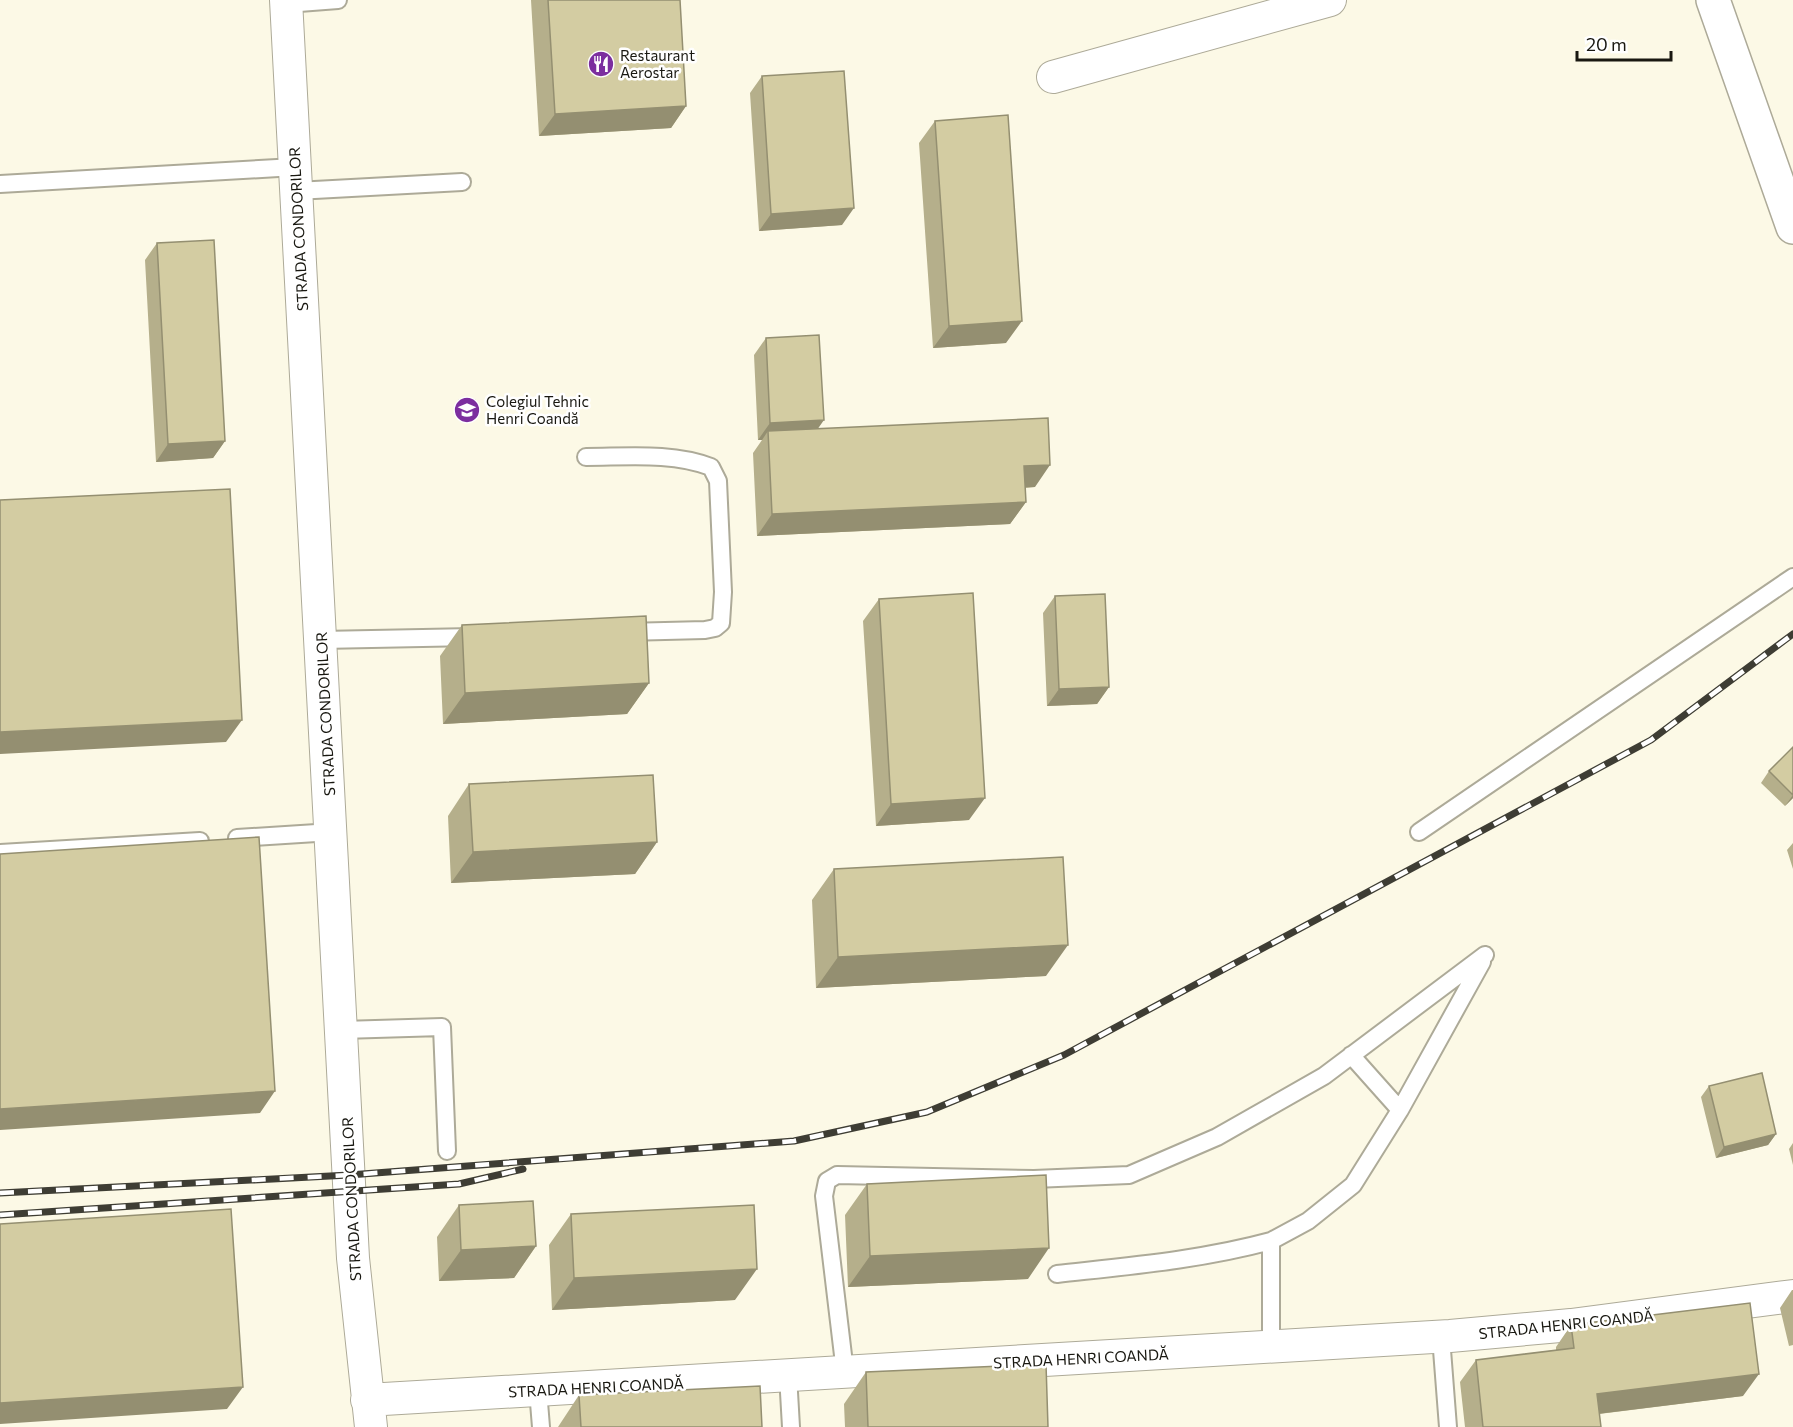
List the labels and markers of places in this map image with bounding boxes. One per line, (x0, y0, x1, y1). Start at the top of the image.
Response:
place label: Restaurant Aerostar (620, 46, 695, 81)
restaurant icon: Restaurant Aerostar (586, 49, 616, 79)
place label: Colegiul Tehnic Henri Coandă (486, 392, 589, 427)
school or university icon: Colegiul Tehnic Henri Coandă (452, 395, 482, 425)

